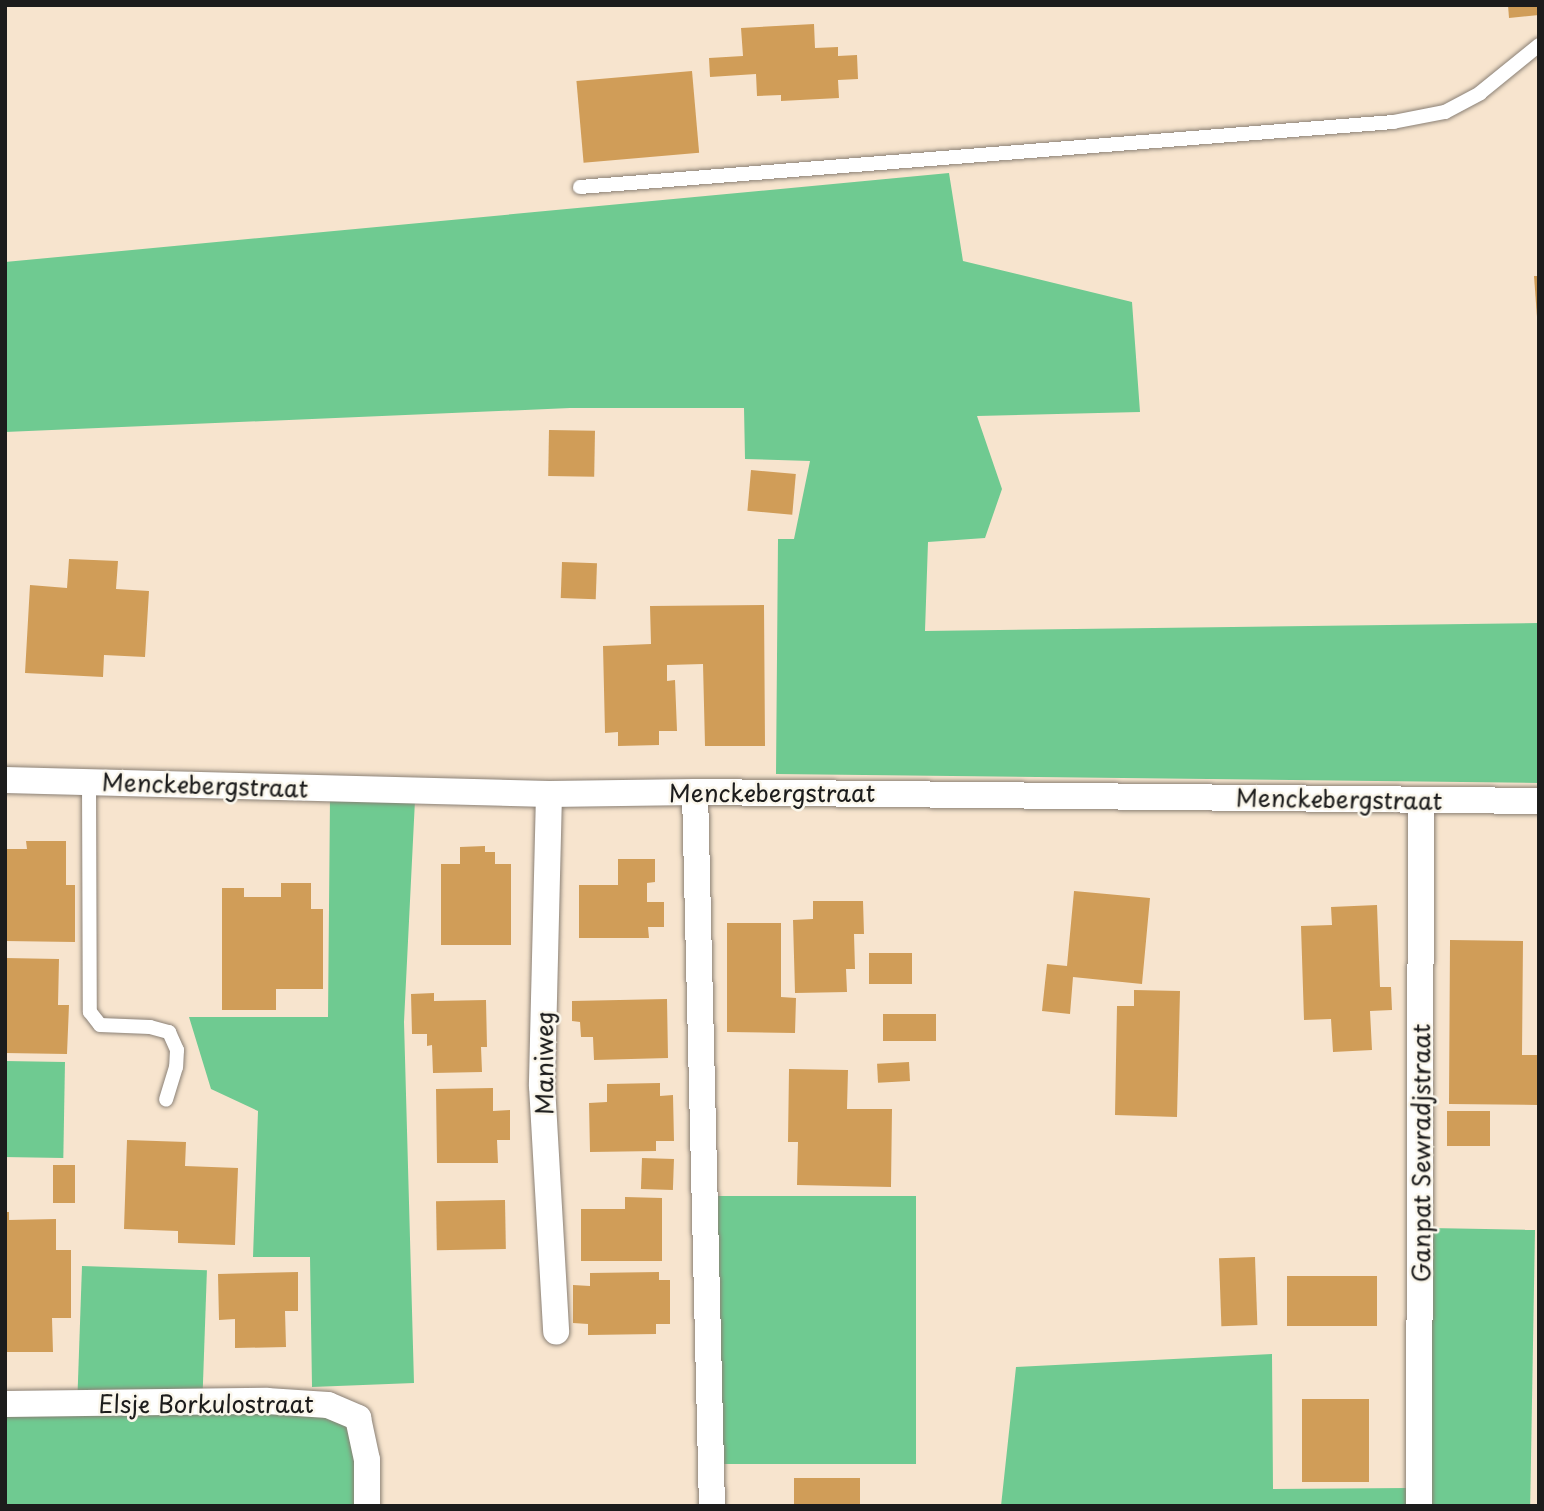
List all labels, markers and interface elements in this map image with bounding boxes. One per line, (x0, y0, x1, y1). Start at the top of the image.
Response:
street label: Menckebergstraat (101, 767, 309, 803)
street label: Menckebergstraat (669, 779, 875, 807)
street label: Menckebergstraat (1236, 783, 1442, 815)
street label: Maniweg (530, 1011, 558, 1115)
street label: Ganpat Sewradjstraat (1407, 1022, 1435, 1284)
street label: Elsje Borkulostraat (98, 1390, 314, 1418)

